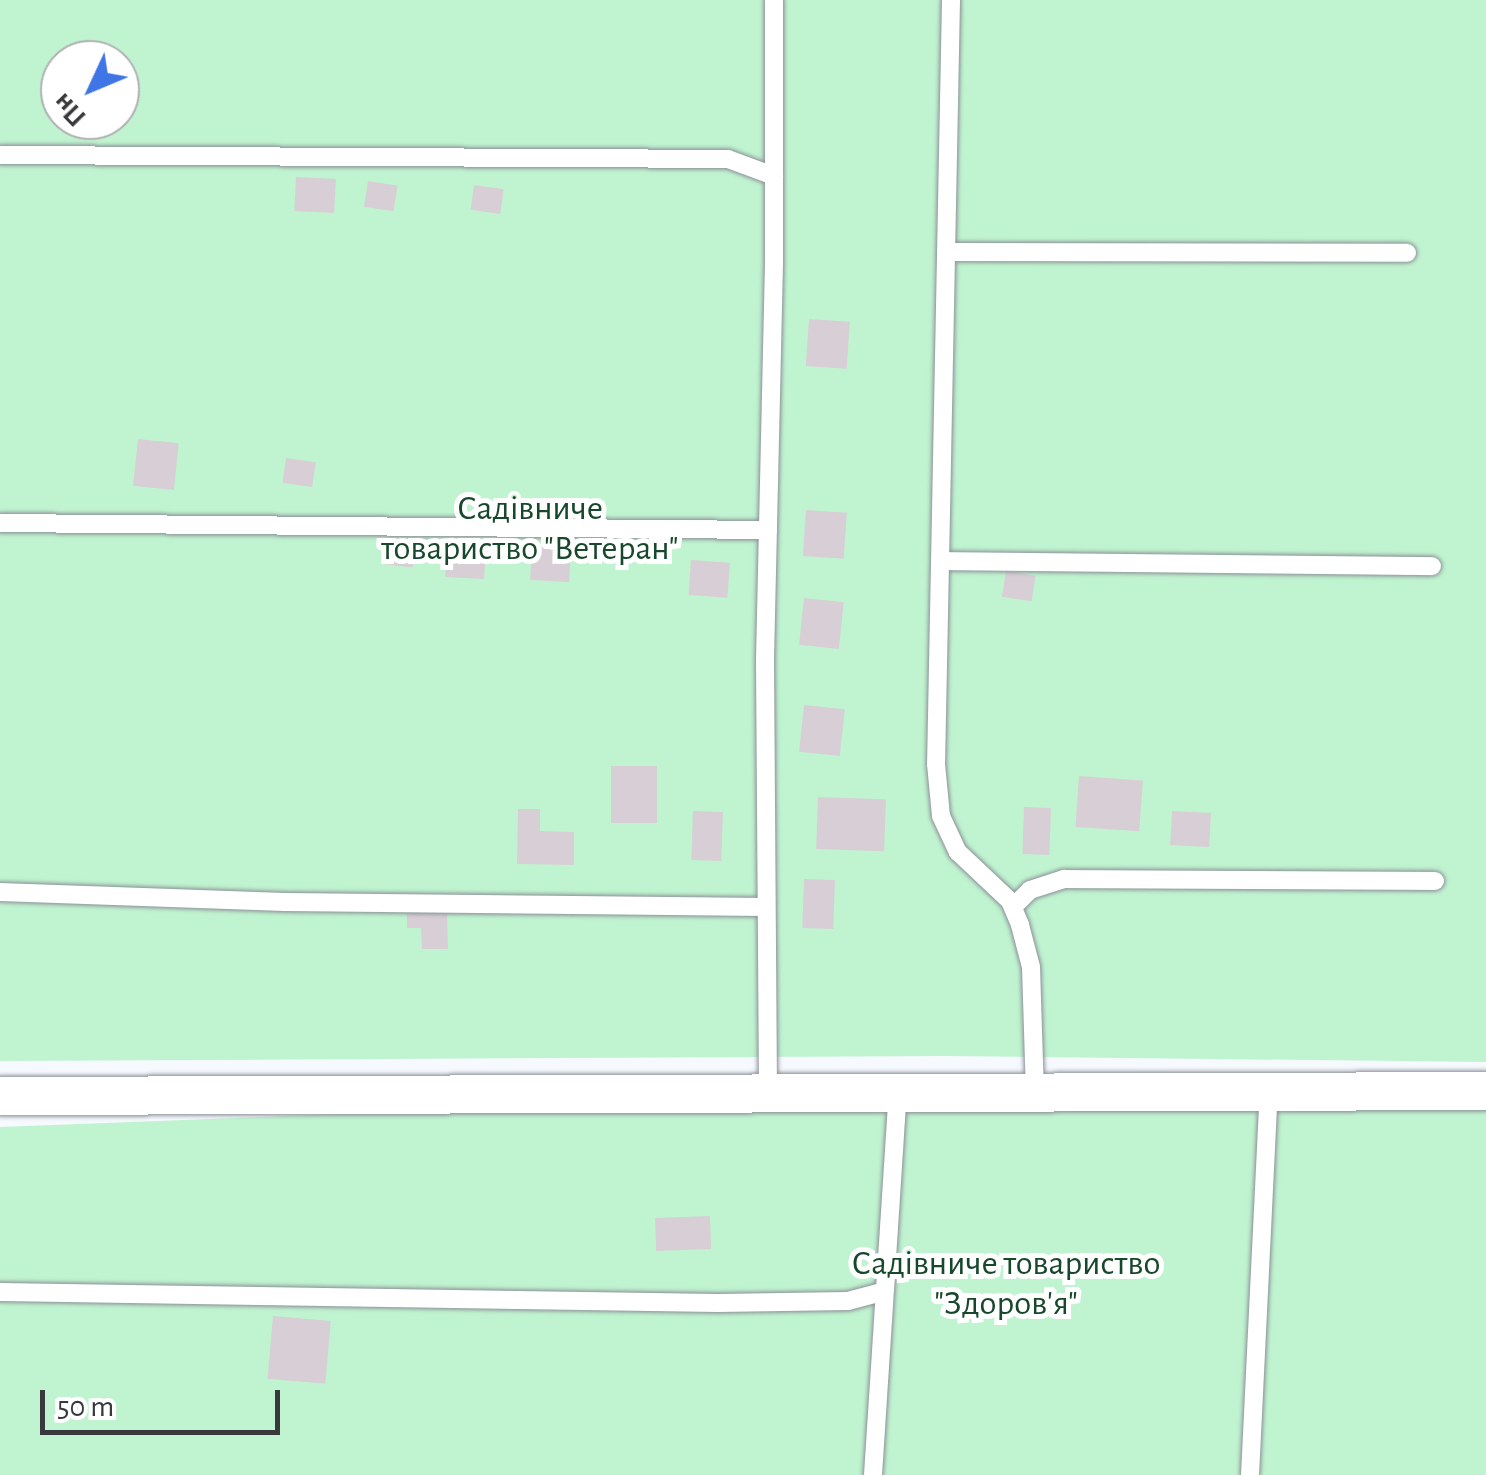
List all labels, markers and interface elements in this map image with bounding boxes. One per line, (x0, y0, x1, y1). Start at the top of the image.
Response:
north arrow (40, 40, 140, 140)
text: Пн (48, 87, 92, 131)
park label: Садівниче товариство "Ветеран" (381, 488, 679, 570)
park label: Садівниче товариство "Здоров'я" (852, 1243, 1160, 1325)
scale bar (45, 1370, 285, 1432)
text: 50 m (57, 1392, 114, 1422)

